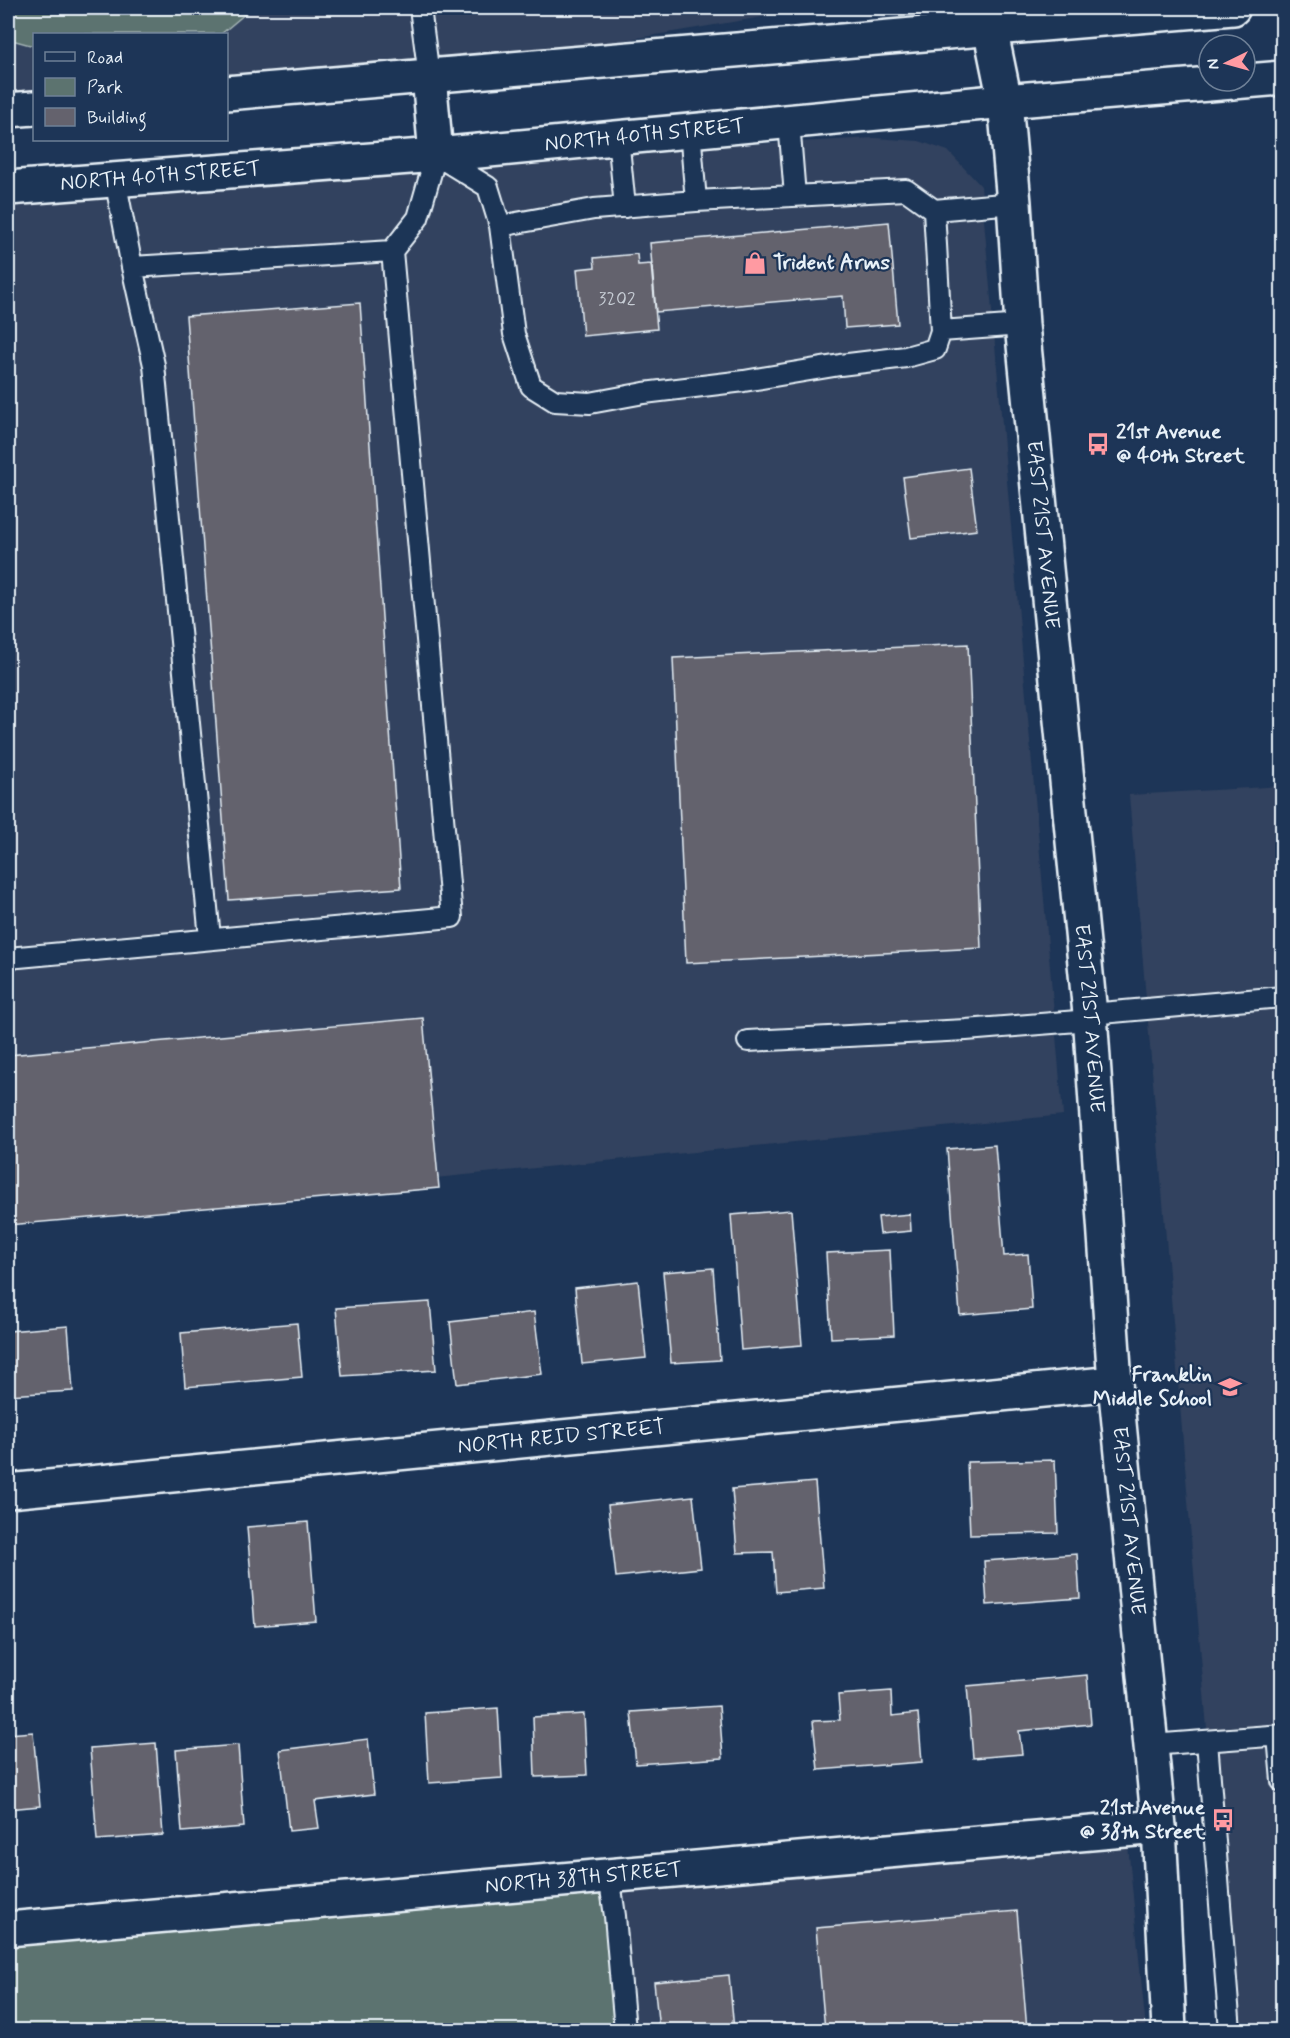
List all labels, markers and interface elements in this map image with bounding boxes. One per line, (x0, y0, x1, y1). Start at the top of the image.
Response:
legend (33, 33, 228, 141)
north arrow (1197, 33, 1257, 93)
text: Road (87, 46, 123, 70)
text: N (1203, 58, 1224, 70)
text: Park (87, 76, 123, 100)
text: Building (87, 106, 147, 132)
street label: NORTH 40TH STREET (543, 112, 746, 159)
street label: NORTH 40TH STREET (59, 155, 262, 198)
place label: Trident Arms (773, 249, 891, 277)
shop icon: Trident Arms (742, 250, 768, 276)
house number: 3202 (598, 287, 636, 311)
place label: 21st Avenue @ 40th Street (1116, 418, 1245, 470)
bus stop icon: 21st Avenue @ 40th Street (1085, 431, 1111, 457)
street label: EAST 21ST AVENUE (1019, 439, 1066, 630)
street label: EAST 21ST AVENUE (1067, 923, 1111, 1114)
place label: Franklin Middle School (1093, 1361, 1212, 1413)
school or university icon: Franklin Middle School (1217, 1374, 1243, 1400)
street label: NORTH REID STREET (456, 1413, 666, 1461)
street label: EAST 21ST AVENUE (1105, 1425, 1152, 1617)
place label: 21st Avenue @ 38th Street (1079, 1794, 1206, 1846)
bus stop icon: 21st Avenue @ 38th Street (1210, 1807, 1236, 1833)
street label: NORTH 38TH STREET (484, 1855, 684, 1901)

